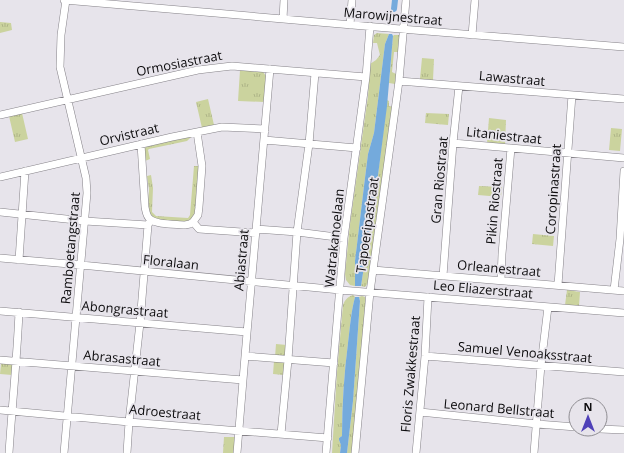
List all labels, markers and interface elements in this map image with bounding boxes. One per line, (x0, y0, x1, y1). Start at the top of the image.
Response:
street label: Marowijnestraat (343, 3, 444, 29)
street label: Ormosiastraat (134, 46, 224, 80)
street label: Lawastraat (478, 66, 546, 90)
street label: Orvistraat (98, 118, 161, 150)
street label: Litaniestraat (465, 122, 543, 148)
street label: Gran Riostraat (426, 135, 452, 224)
street label: Coropinastraat (541, 143, 565, 235)
street label: Pikin Riostraat (481, 157, 507, 245)
street label: Tapoeripastraat (351, 176, 383, 274)
street label: Watrakanoelaan (320, 188, 348, 288)
street label: Ramboetangstraat (56, 191, 84, 305)
street label: Abiastraat (229, 228, 253, 292)
street label: Floralaan (142, 250, 200, 274)
street label: Orleanestraat (457, 255, 542, 281)
street label: Leo Eliazerstraat (432, 276, 534, 302)
street label: Abongrastraat (81, 296, 169, 322)
street label: Floris Zwakkestraat (396, 315, 424, 433)
street label: Samuel Venoaksstraat (457, 337, 593, 367)
street label: Abrasastraat (83, 346, 162, 370)
street label: Leonard Bellstraat (443, 394, 556, 422)
north arrow (568, 397, 608, 437)
text: N (584, 399, 592, 414)
street label: Adroestraat (128, 400, 202, 424)

